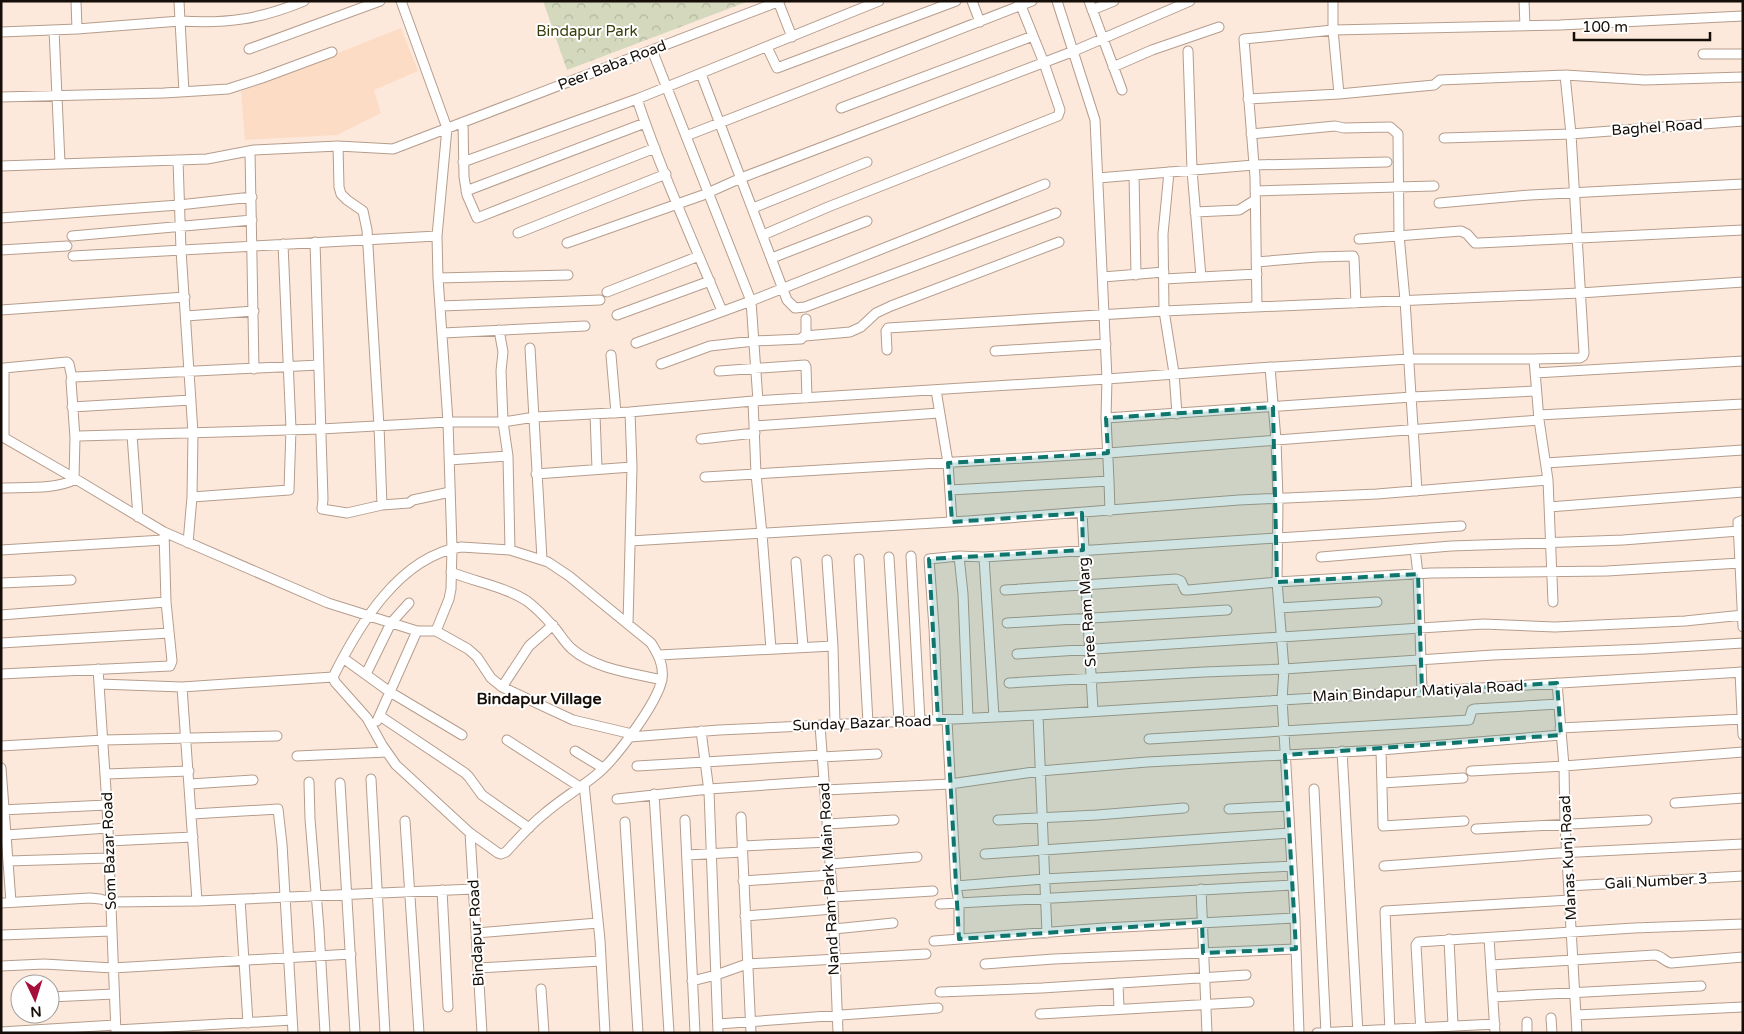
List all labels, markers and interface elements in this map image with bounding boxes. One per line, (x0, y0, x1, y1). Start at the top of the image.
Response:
scale bar (1574, 10, 1710, 42)
text: 100 m (1582, 18, 1628, 36)
park label: Bindapur Park (536, 22, 638, 40)
street label: Peer Baba Road (555, 36, 669, 94)
street label: Baghel Road (1611, 115, 1703, 139)
street label: Sree Ram Marg (1074, 556, 1100, 668)
street label: Main Bindapur Matiyala Road (1312, 676, 1524, 706)
district label: Bindapur Village (477, 689, 601, 709)
street label: Sunday Bazar Road (792, 712, 932, 734)
street label: Nand Ram Park Main Road (815, 782, 843, 976)
street label: Som Bazar Road (98, 792, 120, 910)
street label: Manas Kunj Road (1556, 795, 1580, 921)
street label: Gali Number 3 (1604, 869, 1708, 893)
street label: Bindapur Road (464, 879, 488, 987)
north arrow (10, 974, 60, 1024)
text: N (30, 1003, 42, 1020)

